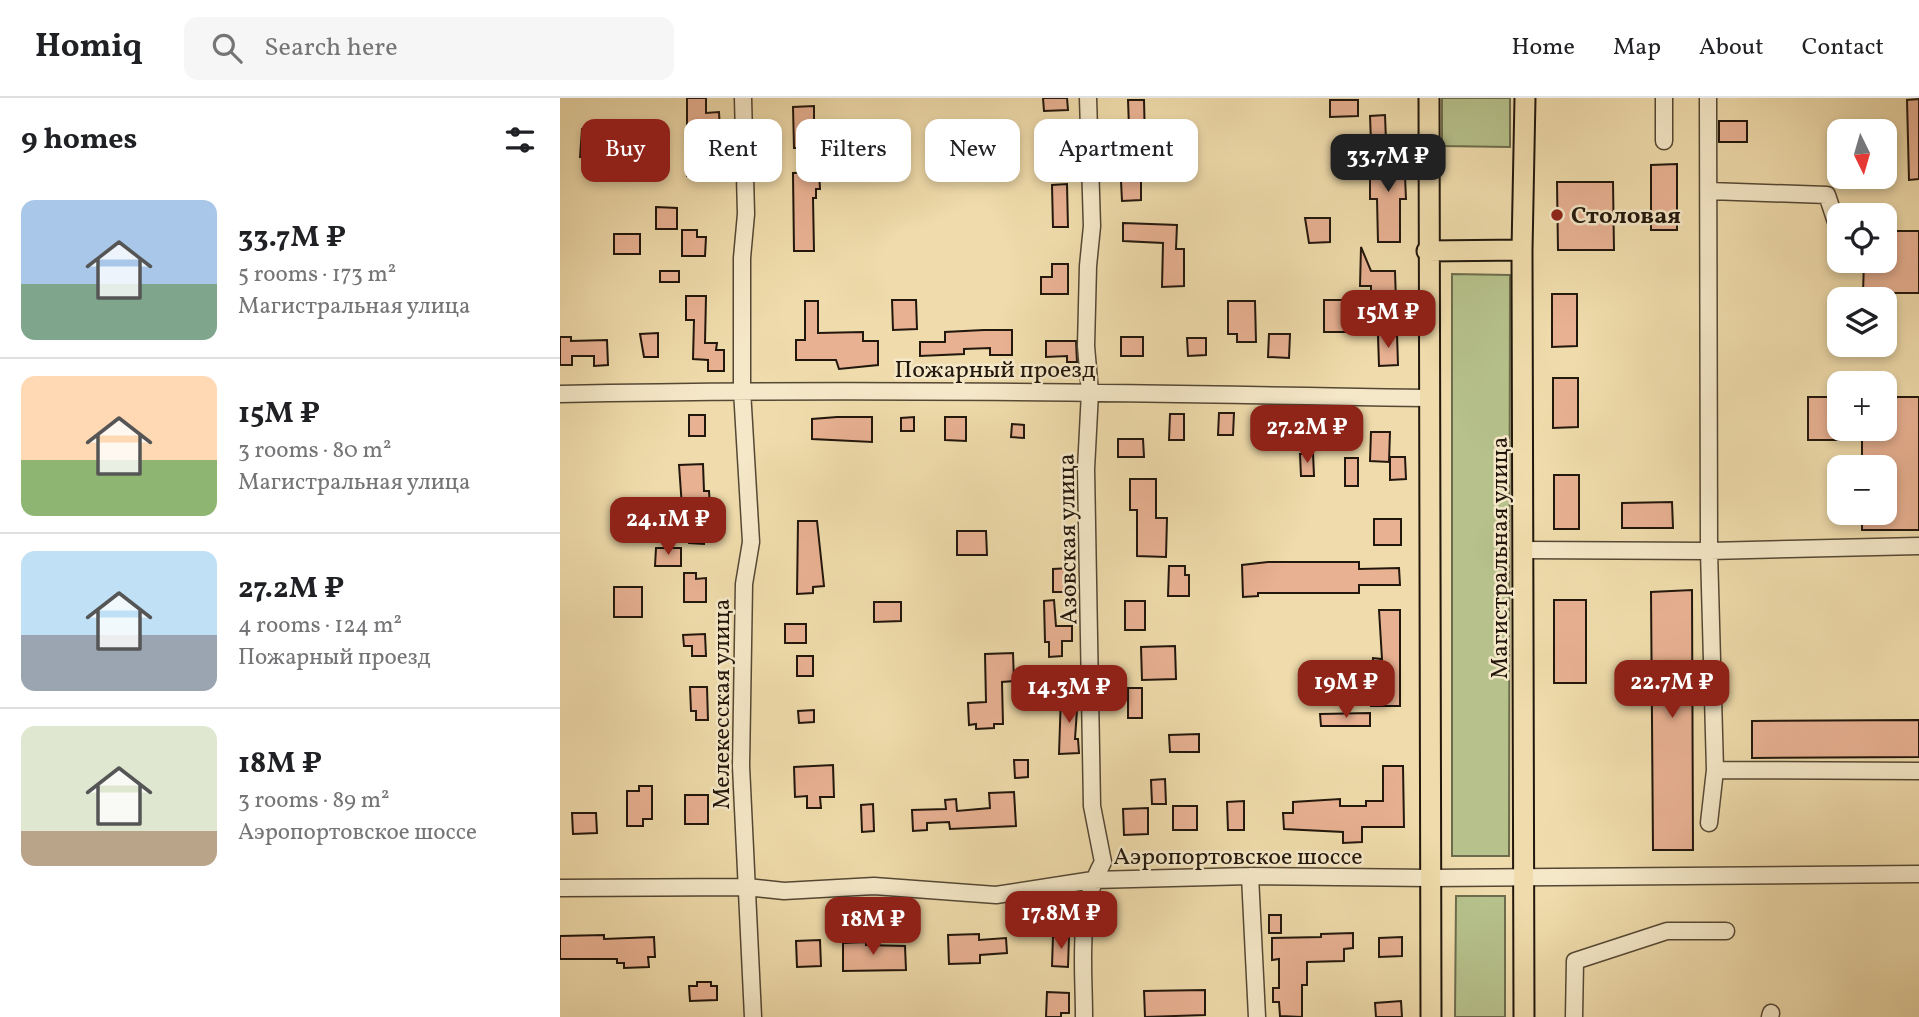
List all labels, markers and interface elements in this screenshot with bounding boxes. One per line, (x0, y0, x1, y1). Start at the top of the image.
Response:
search box (184, 17, 674, 80)
text: Homiq (35, 25, 142, 71)
icon: search (208, 29, 246, 67)
text: Search here (264, 30, 397, 66)
text: Home (1511, 31, 1575, 65)
text: Map (1613, 31, 1661, 65)
text: About (1699, 31, 1764, 65)
text: Contact (1802, 31, 1884, 65)
text: 9 homes (21, 119, 137, 161)
chip: Buy (581, 119, 670, 182)
chip: Rent (684, 119, 782, 182)
chip: Filters (796, 119, 911, 182)
chip: New (925, 119, 1020, 182)
chip: Apartment (1034, 119, 1198, 182)
north arrow (1827, 119, 1897, 189)
map controls (1827, 119, 1897, 525)
icon: filters (501, 121, 539, 159)
pin: 33.7M ₽ (1323, 134, 1453, 194)
text: 33.7M ₽ (1347, 141, 1429, 173)
place label: Столовая (1571, 200, 1681, 234)
button: locate (1827, 203, 1897, 273)
marker: Столовая (1549, 207, 1565, 223)
text: 33.7M ₽ (238, 217, 346, 259)
icon: home (77, 228, 161, 312)
text: 5 rooms · 173 m² (238, 259, 396, 291)
button: layers (1827, 287, 1897, 357)
pin: 15M ₽ (1339, 290, 1437, 350)
text: Магистральная улица (238, 291, 471, 323)
text: 15M ₽ (1357, 297, 1419, 329)
street label: Пожарный проезд (895, 354, 1096, 388)
button: + (1827, 371, 1897, 441)
text: 15M ₽ (238, 393, 320, 435)
icon: home (77, 404, 161, 488)
pin: 27.2M ₽ (1242, 406, 1372, 465)
text: 27.2M ₽ (1266, 412, 1348, 444)
text: 3 rooms · 80 m² (238, 435, 391, 467)
street label: Магистральная улица (1484, 437, 1518, 679)
street label: Азовская улица (1051, 453, 1087, 625)
button: − (1827, 455, 1897, 525)
text: Магистральная улица (238, 467, 471, 499)
pin: 24.1M ₽ (603, 498, 733, 557)
text: 24.1M ₽ (626, 504, 710, 536)
text: 27.2M ₽ (238, 568, 344, 610)
icon: home (77, 579, 161, 663)
street label: Мелекесская улица (706, 598, 740, 810)
text: 4 rooms · 124 m² (238, 610, 402, 642)
text: Пожарный проезд (238, 642, 431, 674)
pin: 19M ₽ (1297, 660, 1395, 720)
pin: 22.7M ₽ (1607, 660, 1737, 720)
pin: 14.3M ₽ (1004, 666, 1134, 725)
text: 19M ₽ (1314, 667, 1378, 699)
text: 22.7M ₽ (1630, 667, 1714, 699)
text: 14.3M ₽ (1027, 672, 1111, 704)
text: 18M ₽ (238, 743, 322, 785)
icon: home (77, 754, 161, 838)
text: 3 rooms · 89 m² (238, 785, 390, 817)
text: Аэропортовское шоссе (238, 817, 477, 849)
street label: Аэропортовское шоссе (1113, 841, 1363, 875)
pin: 17.8M ₽ (996, 892, 1126, 951)
pin: 18M ₽ (824, 898, 922, 957)
text: 17.8M ₽ (1021, 898, 1101, 930)
text: 18M ₽ (841, 904, 905, 936)

